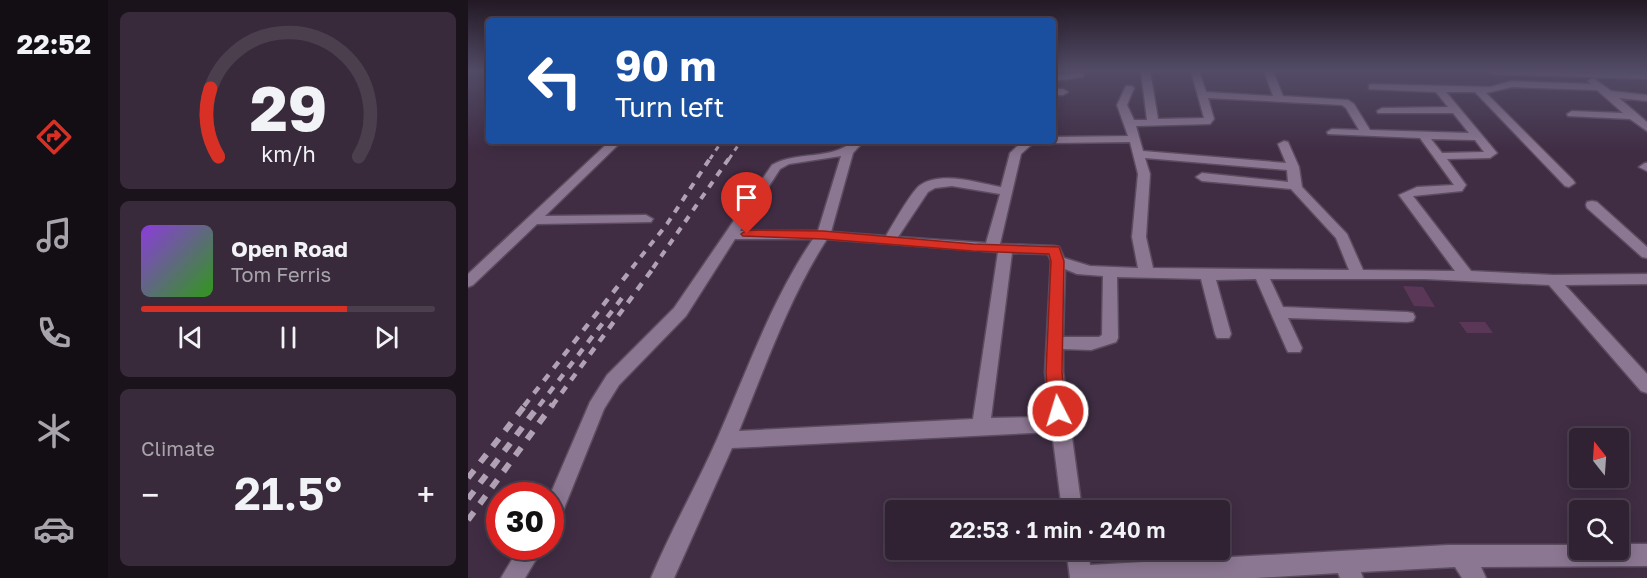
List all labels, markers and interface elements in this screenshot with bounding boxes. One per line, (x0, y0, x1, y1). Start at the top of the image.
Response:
text: 22:52 (17, 28, 91, 60)
text: 90 m (615, 40, 716, 90)
icon: left (516, 42, 594, 120)
text: 29 (249, 71, 327, 146)
text: Turn left (615, 91, 724, 123)
icon: directions (33, 116, 75, 158)
text: km/h (261, 142, 315, 168)
pin (721, 172, 772, 234)
icon: arrive (730, 181, 763, 214)
icon: music (33, 214, 75, 256)
text: Open Road (231, 235, 348, 262)
text: Tom Ferris (231, 262, 331, 286)
icon: phone (33, 312, 75, 354)
icon: previous (174, 321, 207, 354)
icon: pause (272, 321, 305, 354)
icon: next (370, 321, 403, 354)
position arrow (1026, 379, 1090, 443)
icon: climate (33, 410, 75, 452)
north arrow (1569, 428, 1629, 488)
map controls (1569, 428, 1629, 560)
text: Climate (141, 436, 215, 460)
text: 21.5° (234, 466, 342, 520)
text: − (141, 475, 159, 514)
text: + (417, 475, 435, 514)
speed limit sign: 30 (486, 482, 564, 560)
button: search (1569, 500, 1629, 560)
icon: car (33, 508, 75, 550)
text: 22:53 · 1 min · 240 m (949, 516, 1166, 543)

